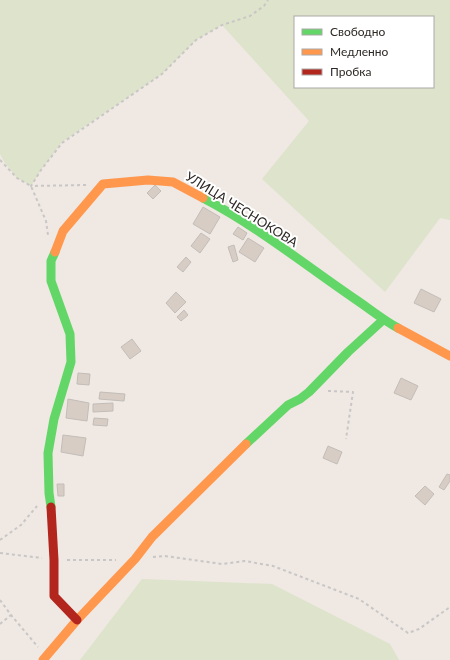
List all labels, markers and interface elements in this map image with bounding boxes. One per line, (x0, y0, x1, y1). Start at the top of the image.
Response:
legend (294, 16, 434, 88)
text: Свободно (330, 24, 386, 39)
text: Медленно (330, 44, 389, 59)
text: Пробка (330, 64, 371, 79)
street label: УЛИЦА ЧЕСНОКОВА (183, 168, 301, 250)

